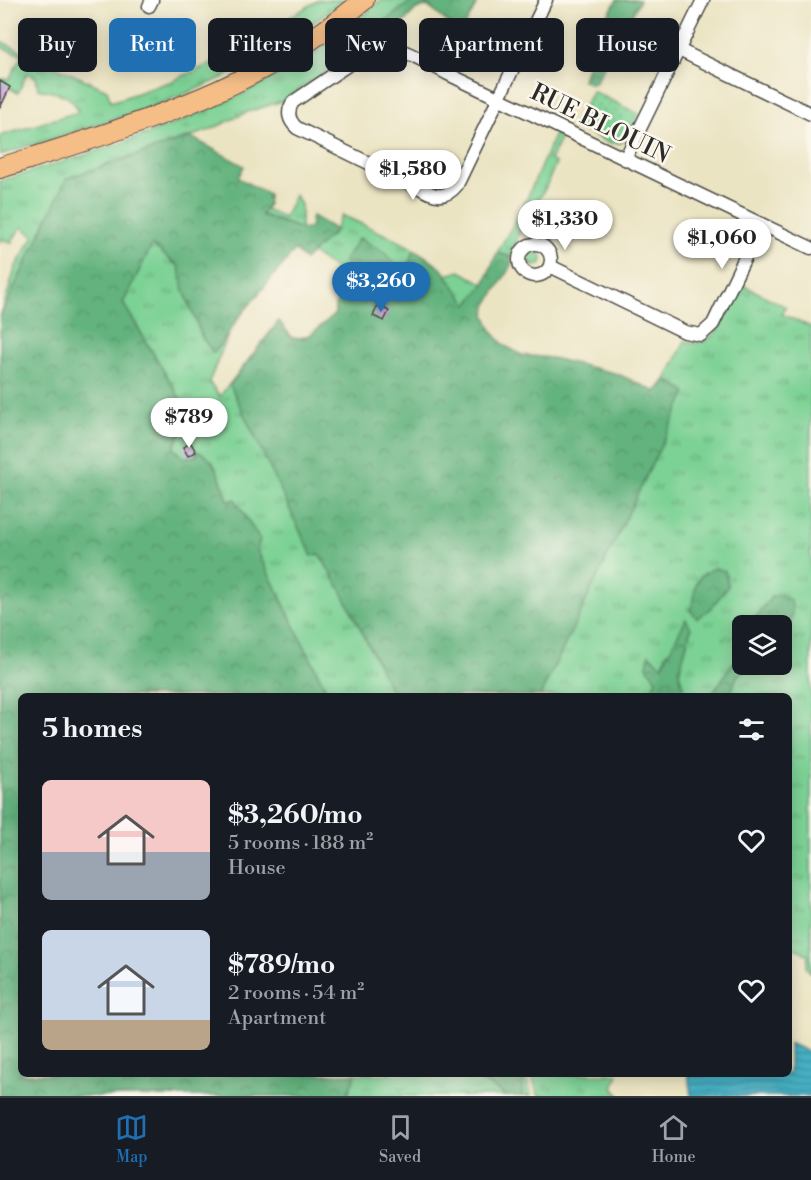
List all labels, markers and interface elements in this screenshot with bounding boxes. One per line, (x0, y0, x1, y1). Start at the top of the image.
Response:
chip: Buy (18, 18, 97, 72)
chip: Rent (109, 18, 196, 72)
chip: Filters (208, 18, 313, 72)
chip: New (325, 18, 407, 72)
chip: Apartment (419, 18, 564, 72)
chip: House (576, 18, 679, 72)
street label: RUE BLOUIN (525, 77, 675, 171)
pin: $1,580 (364, 150, 462, 201)
text: $1,580 (379, 157, 447, 182)
pin: $1,330 (516, 200, 614, 251)
text: $1,330 (532, 207, 598, 232)
pin: $1,060 (673, 219, 771, 270)
text: $1,060 (687, 226, 757, 251)
pin: $3,260 (332, 262, 430, 313)
text: $3,260 (346, 269, 416, 294)
pin: $789 (153, 398, 225, 449)
text: $789 (165, 405, 213, 430)
map controls (732, 615, 792, 675)
button: layers (732, 615, 792, 675)
text: 5 homes (42, 713, 142, 745)
icon: filters (735, 713, 768, 746)
text: $3,260/mo (228, 799, 363, 831)
icon: home (90, 804, 162, 876)
icon: heart (735, 824, 768, 857)
text: 5 rooms · 188 m² (228, 831, 373, 856)
text: House (228, 856, 286, 881)
text: $789/mo (228, 949, 335, 981)
icon: home (90, 954, 162, 1026)
icon: heart (735, 974, 768, 1007)
text: 2 rooms · 54 m² (228, 981, 364, 1006)
text: Apartment (228, 1006, 326, 1031)
tab: Map (115, 1111, 148, 1167)
tab: Saved (379, 1111, 421, 1167)
tab: Home (652, 1111, 696, 1167)

